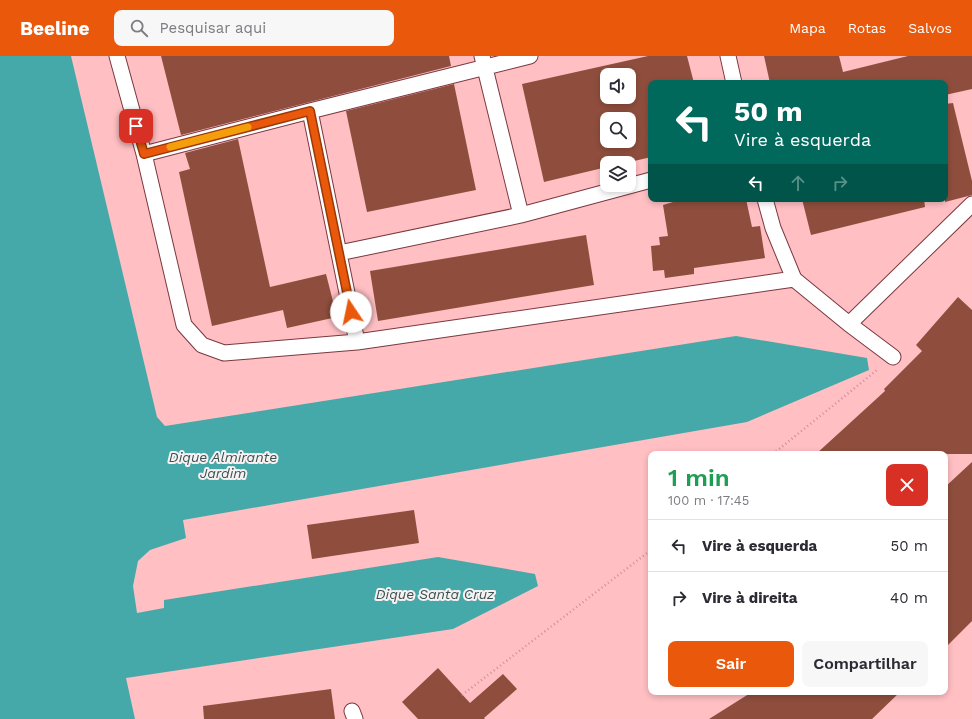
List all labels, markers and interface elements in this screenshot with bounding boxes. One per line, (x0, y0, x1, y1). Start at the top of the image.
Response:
search box (114, 10, 394, 46)
text: Beeline (20, 17, 90, 40)
icon: search (128, 17, 150, 39)
text: Pesquisar aqui (160, 19, 266, 37)
text: Mapa (789, 20, 826, 36)
text: Rotas (848, 20, 886, 36)
text: Salvos (908, 20, 952, 36)
map controls (600, 68, 636, 192)
button: sound (600, 68, 636, 104)
text: 50 m (734, 95, 803, 128)
icon: left (668, 96, 720, 148)
pin (119, 109, 153, 143)
button: search (600, 112, 636, 148)
icon: arrive (125, 115, 147, 137)
text: Vire à esquerda (734, 129, 871, 150)
button: layers (600, 156, 636, 192)
icon: left (745, 172, 767, 194)
icon: ahead (787, 172, 809, 194)
icon: right (829, 172, 851, 194)
position arrow (330, 291, 372, 333)
water label: Dique Almirante Jardim (169, 449, 277, 481)
text: 1 min (668, 464, 730, 492)
button: close (886, 464, 928, 506)
text: 100 m · 17:45 (668, 493, 749, 508)
icon: left (668, 535, 690, 557)
text: Vire à esquerda (702, 537, 817, 555)
text: 50 m (891, 537, 928, 555)
water label: Dique Santa Cruz (376, 586, 495, 602)
icon: right (668, 587, 690, 609)
text: Vire à direita (702, 589, 797, 607)
text: 40 m (890, 589, 928, 607)
button: Sair (668, 641, 794, 687)
button: Compartilhar (802, 641, 928, 687)

